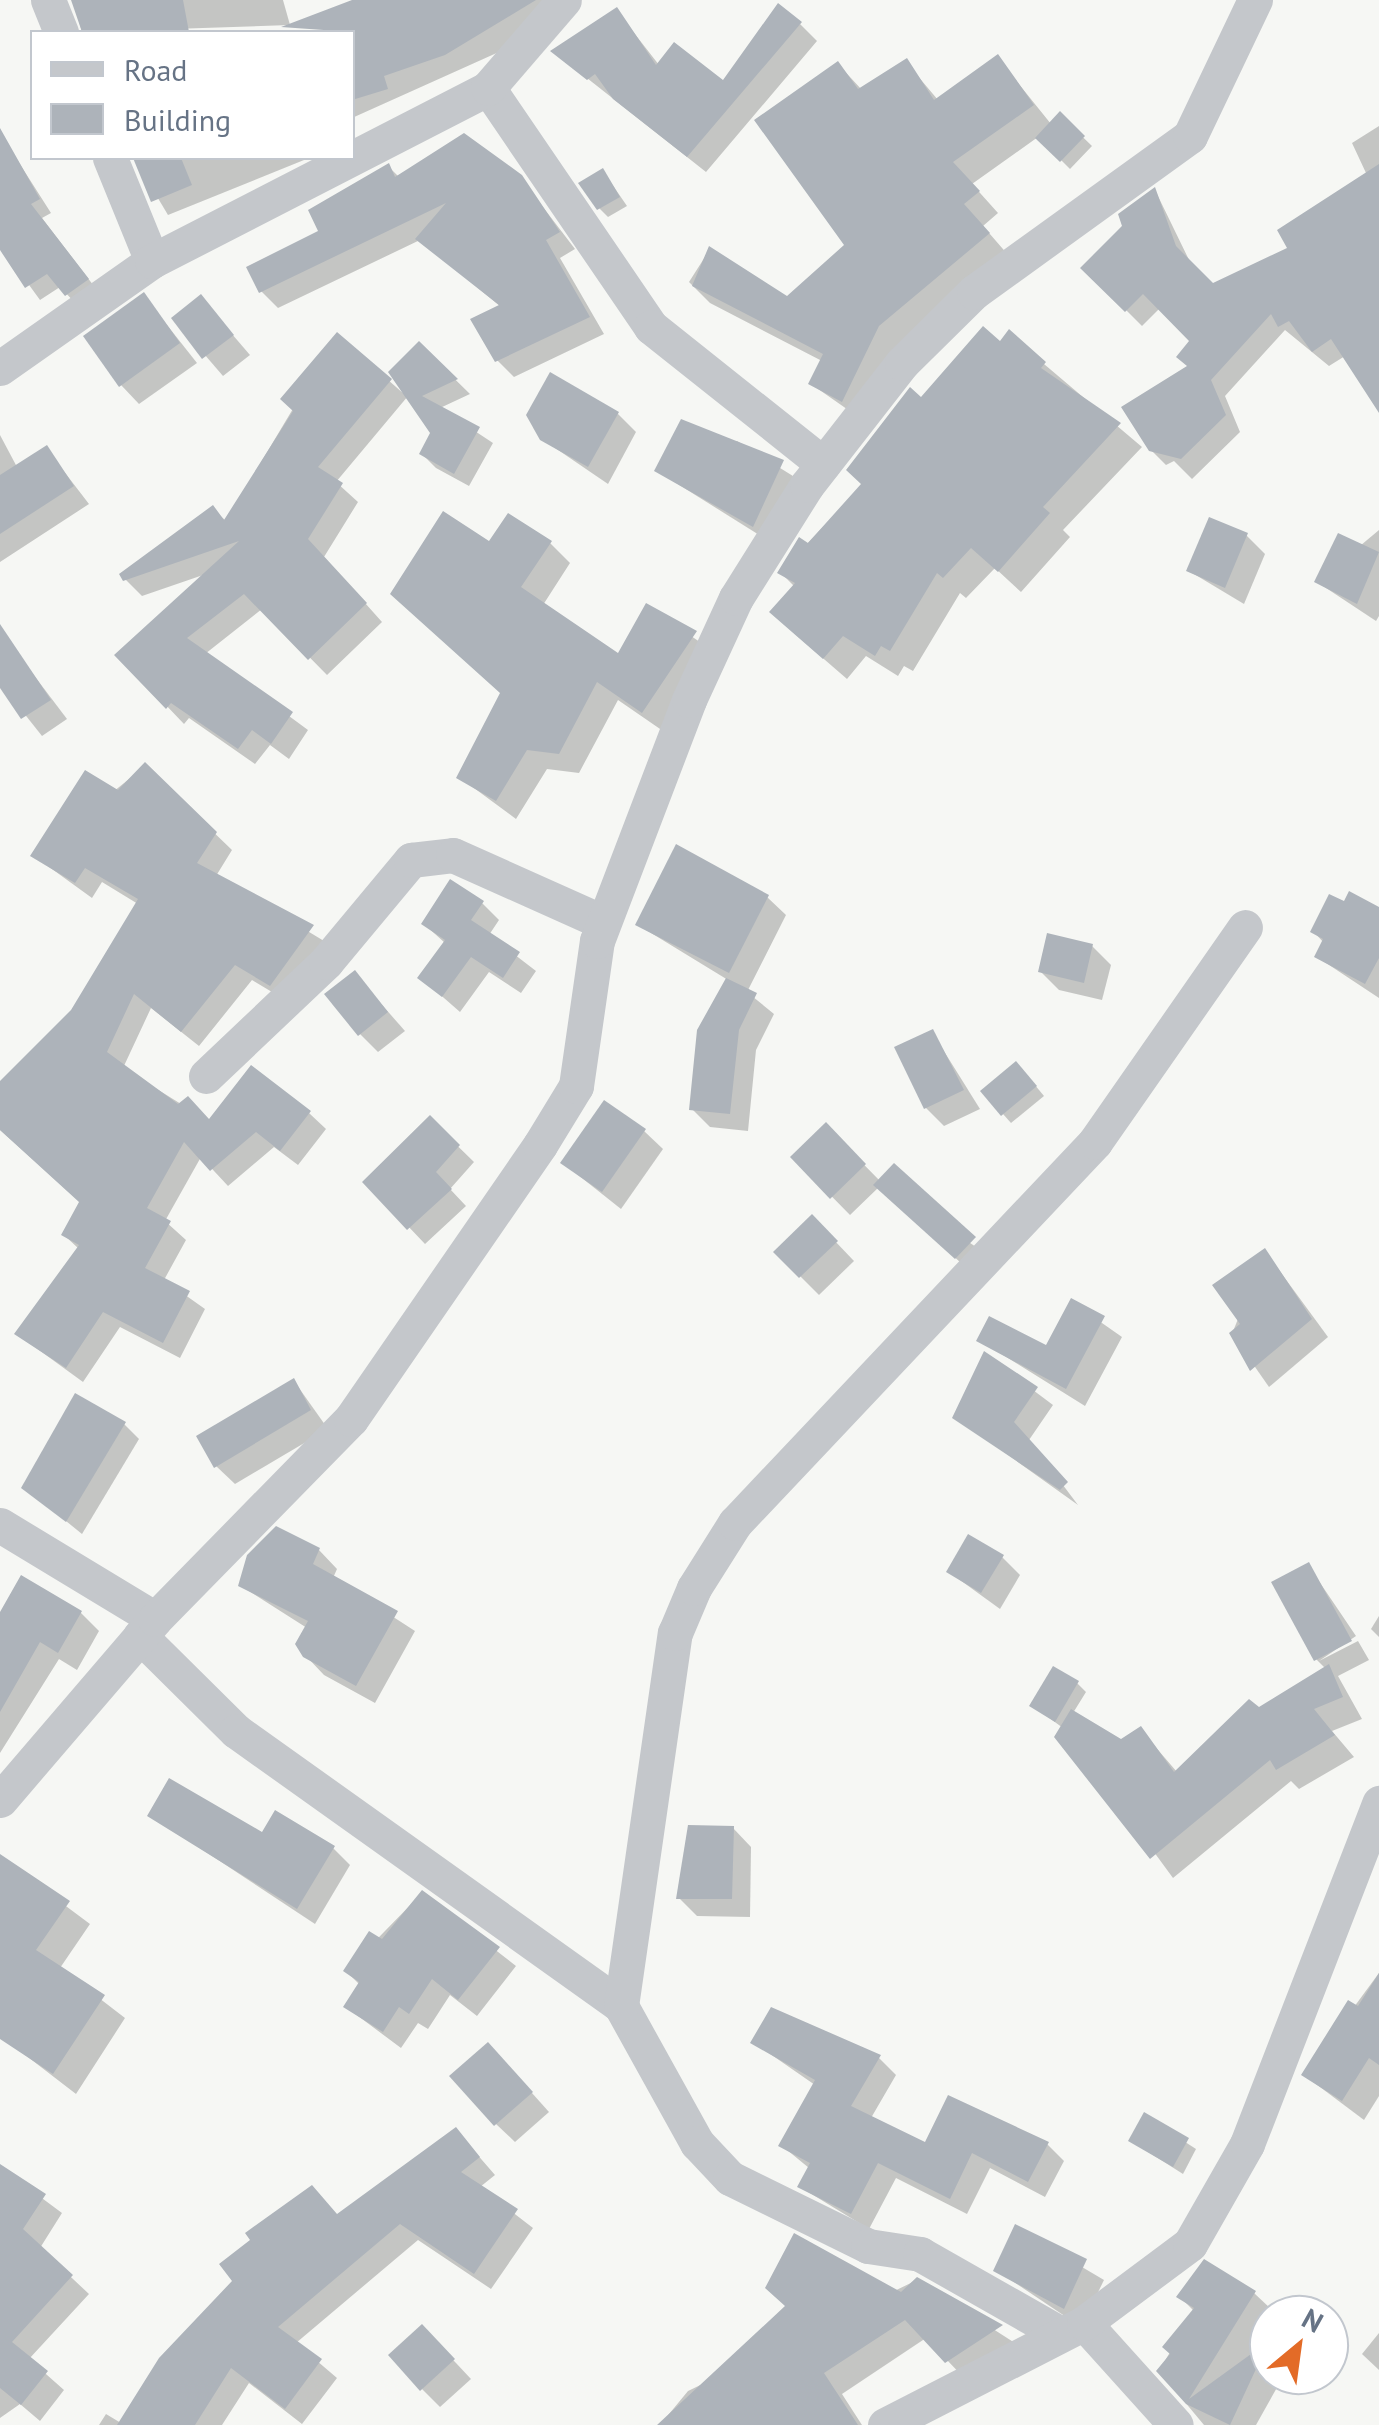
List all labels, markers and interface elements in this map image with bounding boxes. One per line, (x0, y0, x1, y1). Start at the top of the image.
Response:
legend (30, 30, 355, 160)
text: Road (124, 50, 188, 89)
text: Building (124, 100, 231, 139)
north arrow (1249, 2295, 1349, 2395)
text: N (1296, 2299, 1330, 2341)

